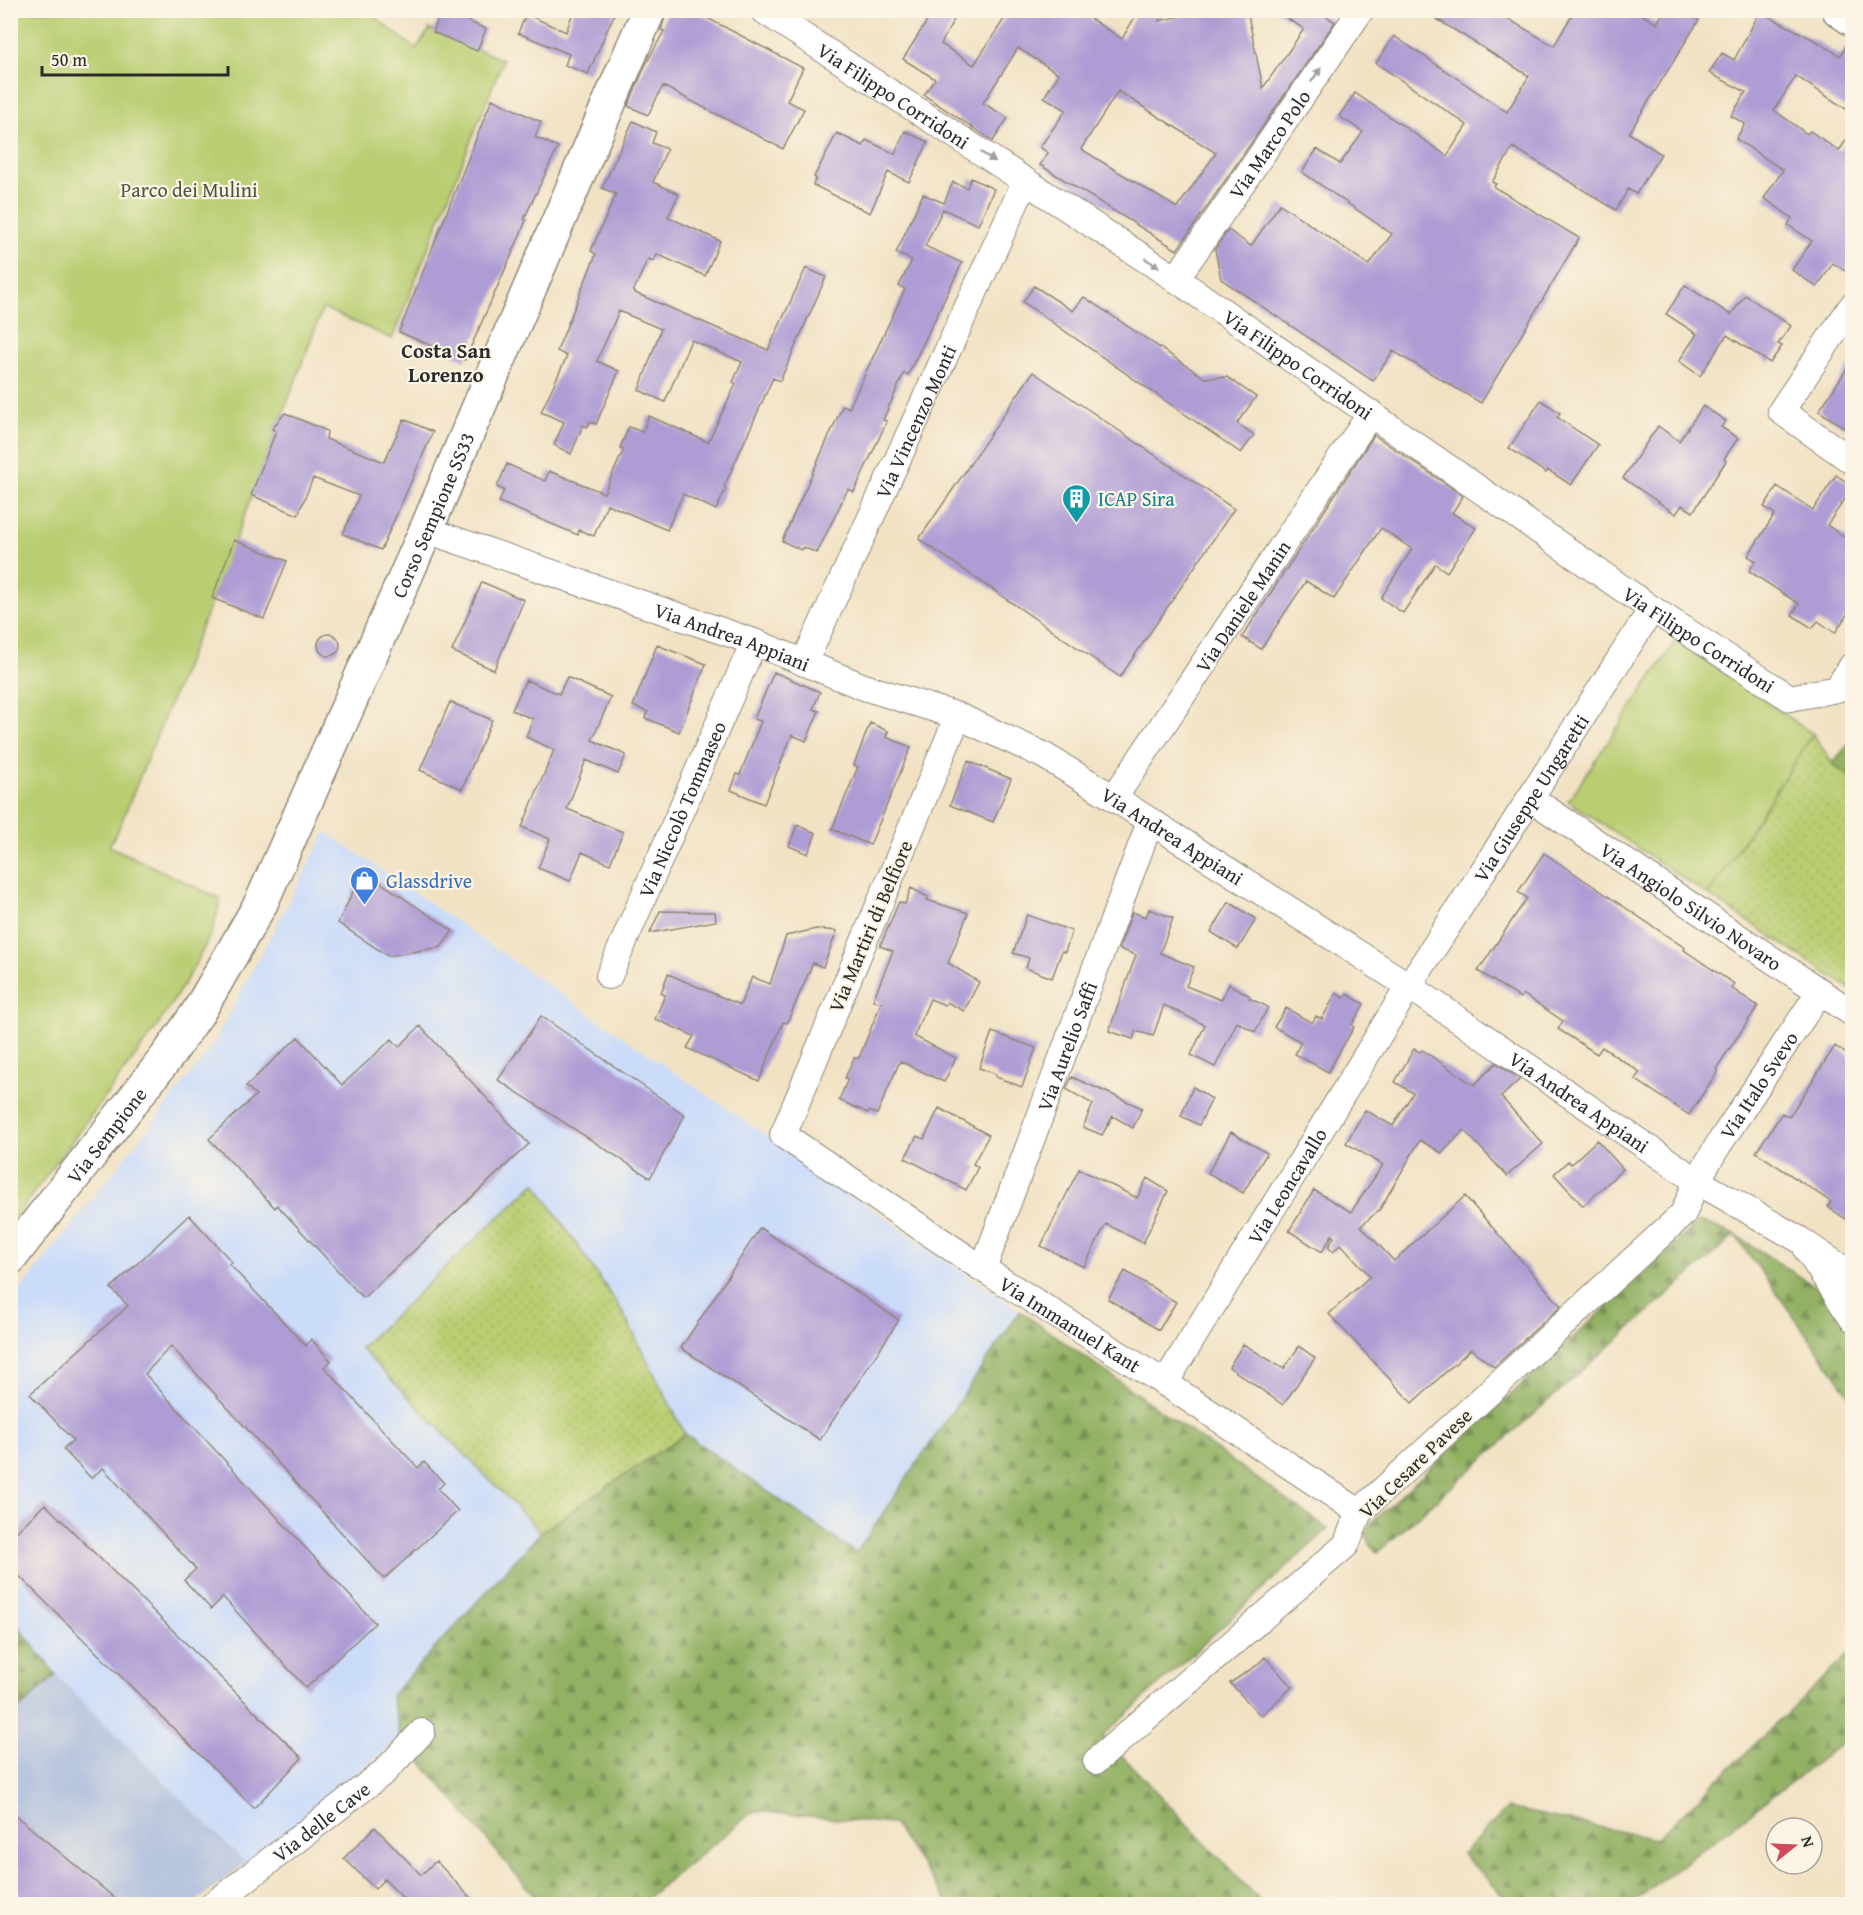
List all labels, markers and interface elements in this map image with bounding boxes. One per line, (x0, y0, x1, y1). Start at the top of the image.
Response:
street label: Via Filippo Corridoni (812, 35, 976, 156)
scale bar (42, 39, 228, 77)
text: 50 m (51, 46, 87, 73)
one-way arrow (1310, 68, 1322, 84)
street label: Via Marco Polo (1221, 83, 1317, 204)
one-way arrow (980, 152, 996, 163)
park label: Parco dei Mulini (121, 175, 258, 204)
one-way arrow (1143, 258, 1160, 269)
street label: Via Filippo Corridoni (1218, 302, 1380, 426)
district label: Costa San Lorenzo (401, 335, 491, 390)
street label: Via Vincenzo Monti (867, 339, 963, 503)
street label: Corso Sempione SS33 (383, 427, 481, 602)
building icon: ICAP Sira (1061, 482, 1093, 524)
place label: ICAP Sira (1098, 484, 1175, 513)
street label: Via Daniele Manin (1187, 534, 1297, 678)
street label: Via Filippo Corridoni (1617, 579, 1781, 700)
street label: Via Andrea Appiani (651, 595, 815, 678)
street label: Via Giuseppe Ungaretti (1465, 708, 1595, 887)
street label: Via Niccolò Tommaseo (630, 716, 733, 902)
street label: Via Andrea Appiani (1096, 779, 1250, 892)
street label: Via Angiolo Silvio Novaro (1595, 834, 1788, 977)
street label: Via Martiri di Belfiore (821, 836, 919, 1016)
shop icon: Glassdrive (349, 864, 381, 906)
place label: Glassdrive (386, 866, 472, 895)
street label: Via Aurelio Saffi (1029, 977, 1104, 1115)
street label: Via Italo Svevo (1712, 1025, 1804, 1144)
street label: Via Andrea Appiani (1504, 1044, 1656, 1159)
street label: Via Sempione (59, 1081, 153, 1189)
street label: Via Leoncavallo (1240, 1122, 1333, 1249)
street label: Via Immanuel Kant (994, 1268, 1147, 1379)
street label: Via Cesare Pavese (1352, 1401, 1478, 1525)
street label: Via delle Cave (266, 1774, 376, 1868)
north arrow (1764, 1816, 1824, 1876)
text: N (1795, 1833, 1821, 1850)

